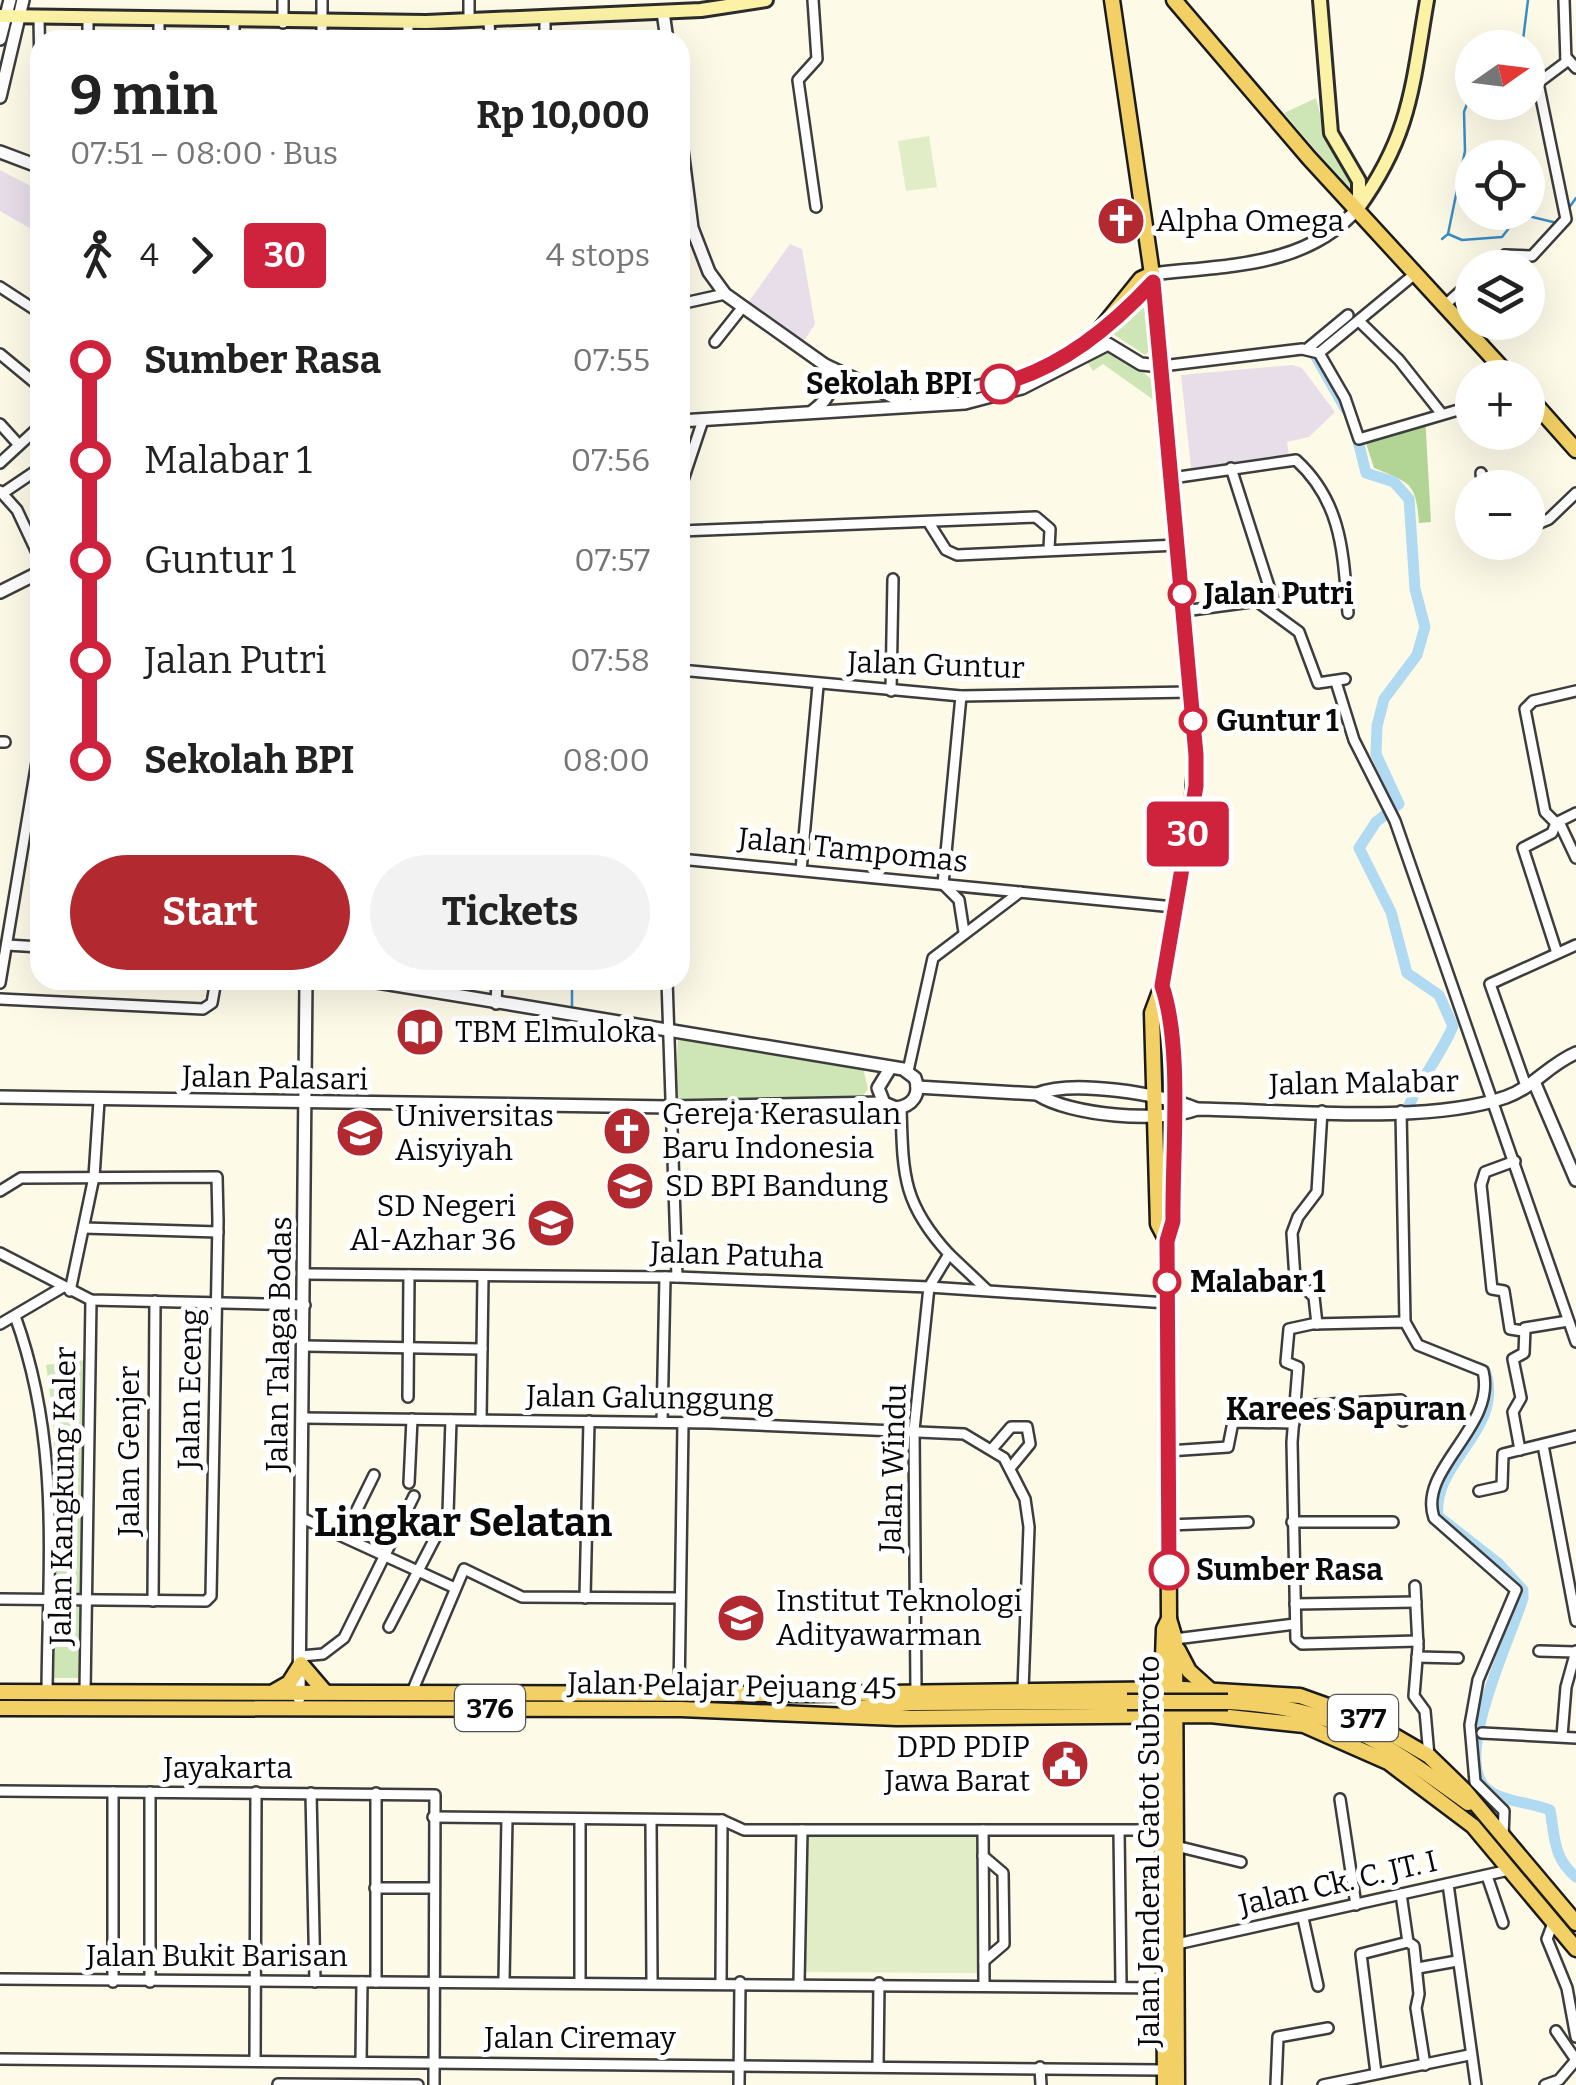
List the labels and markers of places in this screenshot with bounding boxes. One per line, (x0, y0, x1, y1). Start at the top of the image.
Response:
church icon: Alpha Omega (1095, 195, 1147, 247)
place label: Alpha Omega (1156, 203, 1344, 239)
marker: Sekolah BPI (981, 365, 1019, 403)
place label: Sekolah BPI (806, 366, 972, 402)
place label: Jalan Putri (1202, 576, 1354, 612)
marker: Jalan Putri (1169, 581, 1195, 607)
place label: Guntur 1 (1216, 703, 1339, 739)
marker: Guntur 1 (1180, 708, 1206, 734)
library icon: TBM Elmuloka (394, 1006, 446, 1058)
place label: TBM Elmuloka (455, 1014, 656, 1050)
place label: Gereja Kerasulan Baru Indonesia (662, 1096, 901, 1166)
place label: Universitas Aisyiyah (395, 1098, 554, 1168)
church icon: Gereja Kerasulan Baru Indonesia (601, 1105, 653, 1157)
school or university icon: Universitas Aisyiyah (334, 1107, 386, 1159)
school or university icon: SD BPI Bandung (604, 1160, 656, 1212)
place label: SD BPI Bandung (665, 1168, 889, 1204)
place label: SD Negeri Al-Azhar 36 (350, 1188, 516, 1258)
school or university icon: SD Negeri Al-Azhar 36 (525, 1197, 577, 1249)
place label: Malabar 1 (1190, 1264, 1326, 1300)
marker: Malabar 1 (1154, 1269, 1180, 1295)
marker: Sumber Rasa (1150, 1551, 1188, 1589)
place label: Sumber Rasa (1196, 1552, 1383, 1588)
place label: Institut Teknologi Adityawarman (776, 1583, 1022, 1653)
school or university icon: Institut Teknologi Adityawarman (715, 1592, 767, 1644)
place label: DPD PDIP Jawa Barat (884, 1729, 1030, 1799)
public building icon: DPD PDIP Jawa Barat (1039, 1738, 1091, 1790)

